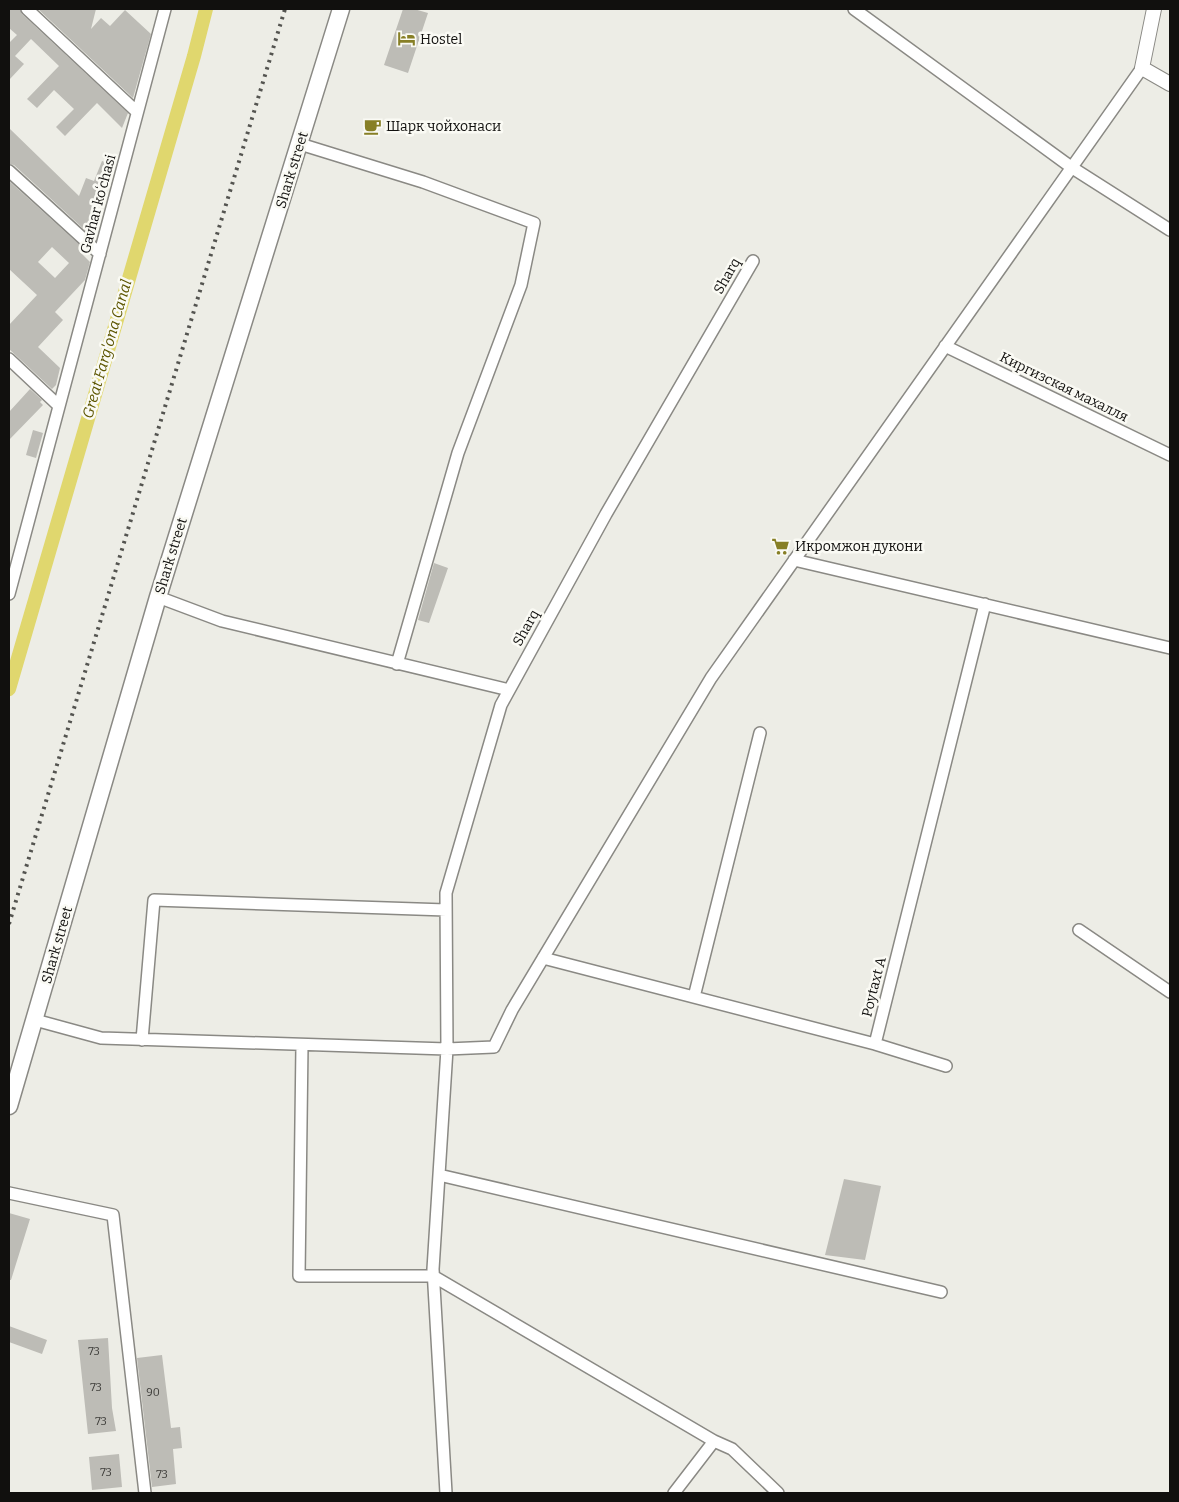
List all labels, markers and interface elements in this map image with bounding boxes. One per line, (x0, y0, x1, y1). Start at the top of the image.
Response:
hotel icon: Hostel (396, 29, 416, 49)
place label: Hostel (420, 31, 462, 48)
cafe icon: Шарк чойхонаси (362, 116, 382, 136)
place label: Шарк чойхонаси (386, 118, 501, 135)
street label: Shark street (272, 130, 312, 210)
street label: Gavhar koʻchasi (77, 153, 119, 255)
street label: Sharq (710, 255, 744, 297)
water label: Great Farg'ona Canal (79, 278, 135, 420)
street label: Киргизская махалля (997, 348, 1131, 426)
street label: Shark street (151, 516, 191, 596)
supermarket icon: Икромжон дукони (771, 536, 791, 556)
place label: Икромжон дукони (795, 538, 923, 555)
street label: Sharq (509, 607, 543, 649)
street label: Shark street (38, 904, 76, 986)
street label: Poytaxt A (858, 955, 890, 1019)
house number: 73 (88, 1345, 100, 1358)
house number: 73 (90, 1381, 102, 1394)
house number: 90 (146, 1386, 160, 1399)
house number: 73 (95, 1415, 107, 1428)
house number: 73 (100, 1466, 112, 1479)
house number: 73 (156, 1468, 168, 1481)

